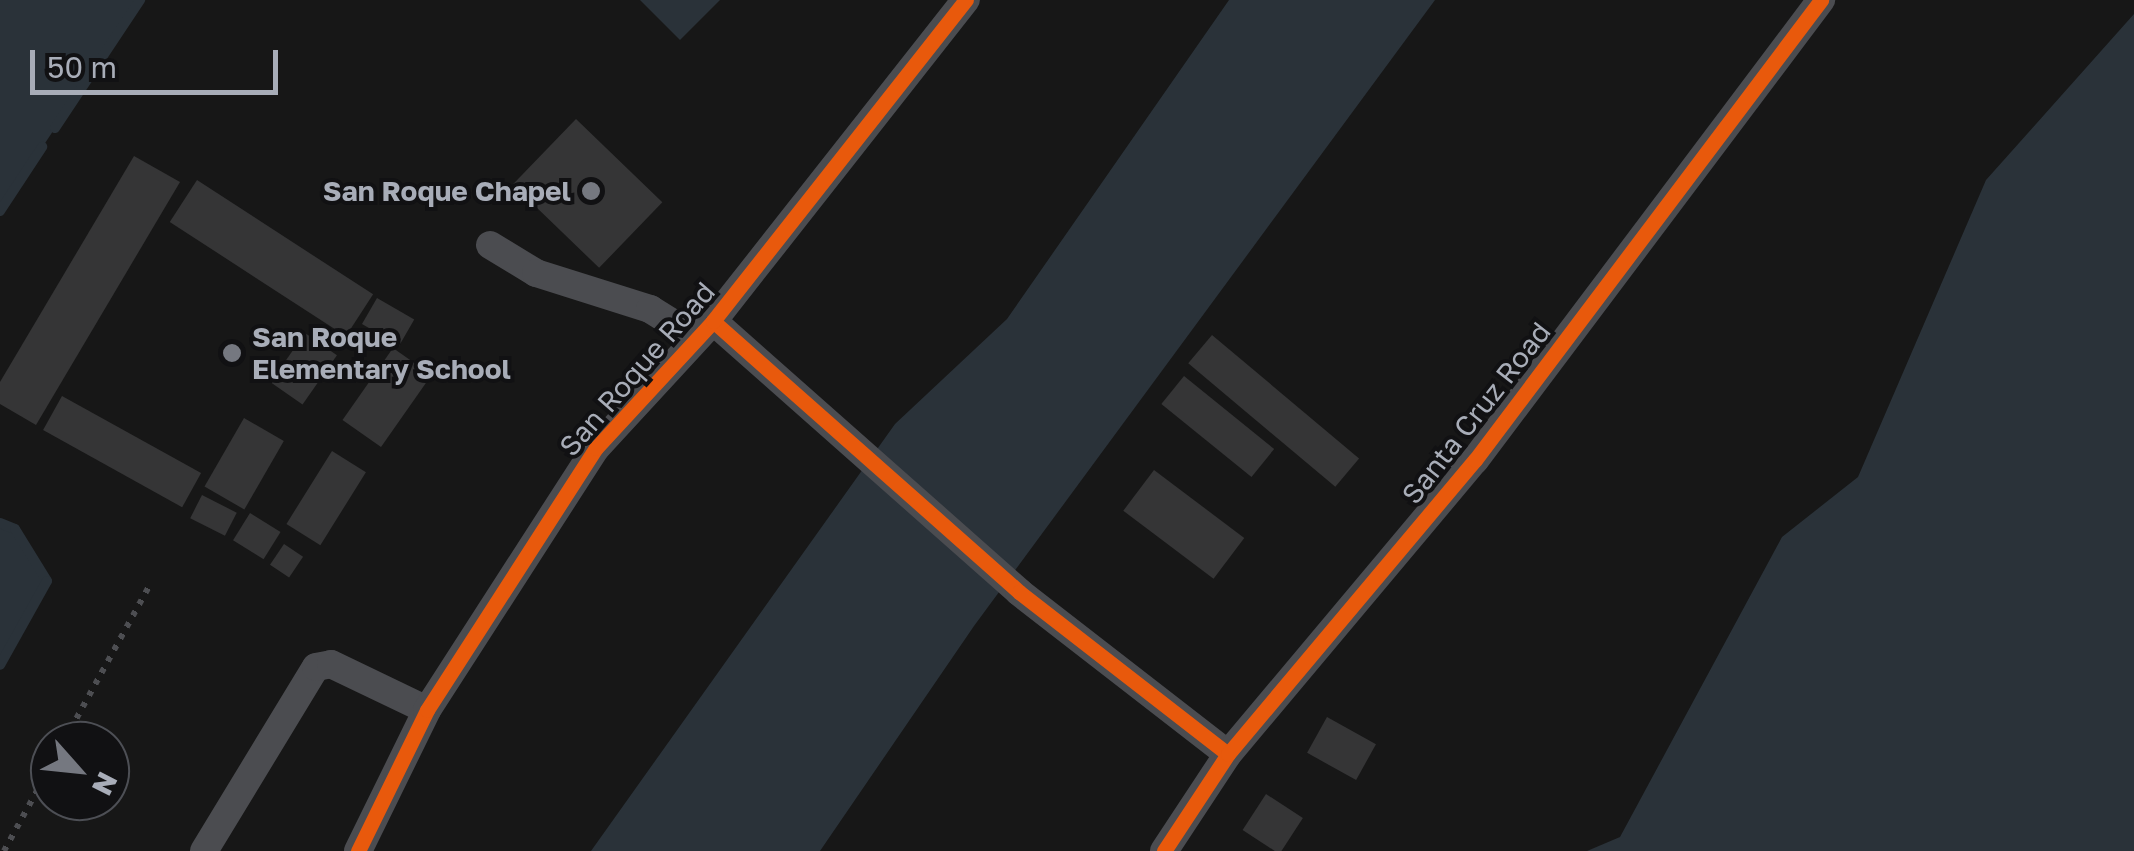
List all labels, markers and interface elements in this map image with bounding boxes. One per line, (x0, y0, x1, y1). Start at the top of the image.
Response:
scale bar (35, 30, 282, 92)
text: 50 m (47, 49, 117, 85)
place label: San Roque Chapel (323, 174, 571, 208)
marker: San Roque Chapel (580, 180, 602, 202)
street label: San Roque Road (552, 275, 722, 463)
street label: Santa Cruz Road (1395, 315, 1557, 511)
place label: San Roque Elementary School (252, 320, 511, 386)
marker: San Roque Elementary School (221, 342, 243, 364)
north arrow (30, 721, 130, 821)
text: N (86, 767, 125, 801)

